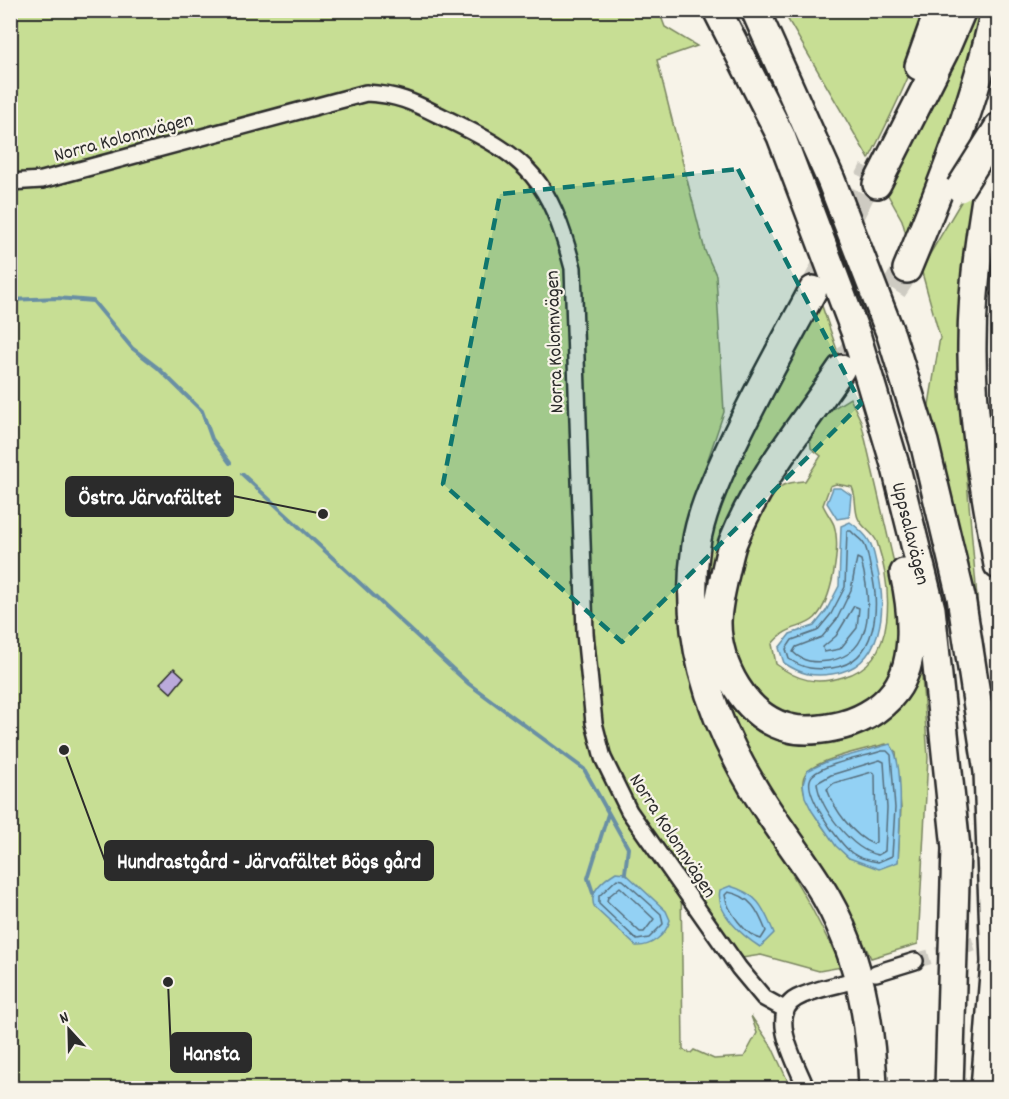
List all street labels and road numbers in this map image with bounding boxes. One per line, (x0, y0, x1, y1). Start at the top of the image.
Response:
street label: Norra Kolonnvägen (51, 107, 196, 171)
street label: Norra Kolonnvägen (540, 270, 572, 414)
street label: Uppsalavägen (883, 479, 935, 588)
street label: Norra Kolonnvägen (621, 769, 722, 904)

